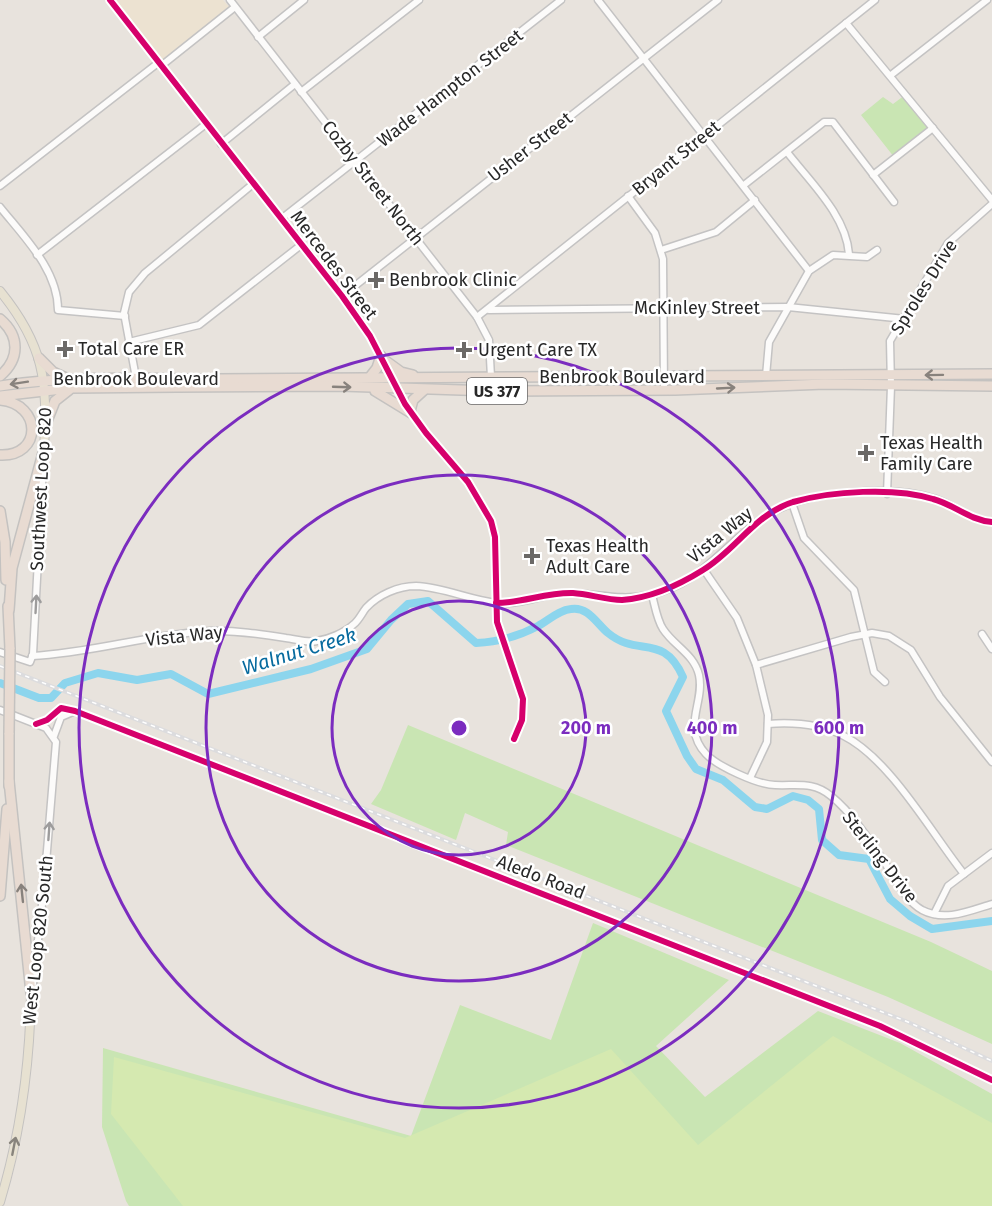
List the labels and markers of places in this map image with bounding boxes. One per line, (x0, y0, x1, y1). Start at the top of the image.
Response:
place label: Benbrook Clinic (389, 269, 517, 291)
marker: Benbrook Clinic (367, 271, 385, 289)
place label: Total Care ER (78, 338, 184, 360)
place label: Urgent Care TX (478, 339, 597, 361)
marker: Total Care ER (56, 340, 74, 358)
marker: Urgent Care TX (455, 341, 473, 359)
place label: Texas Health Family Care (880, 432, 983, 475)
marker: Texas Health Family Care (857, 444, 875, 462)
place label: Texas Health Adult Care (546, 535, 649, 578)
marker: Texas Health Adult Care (523, 547, 541, 565)
centre of rings (449, 718, 469, 738)

